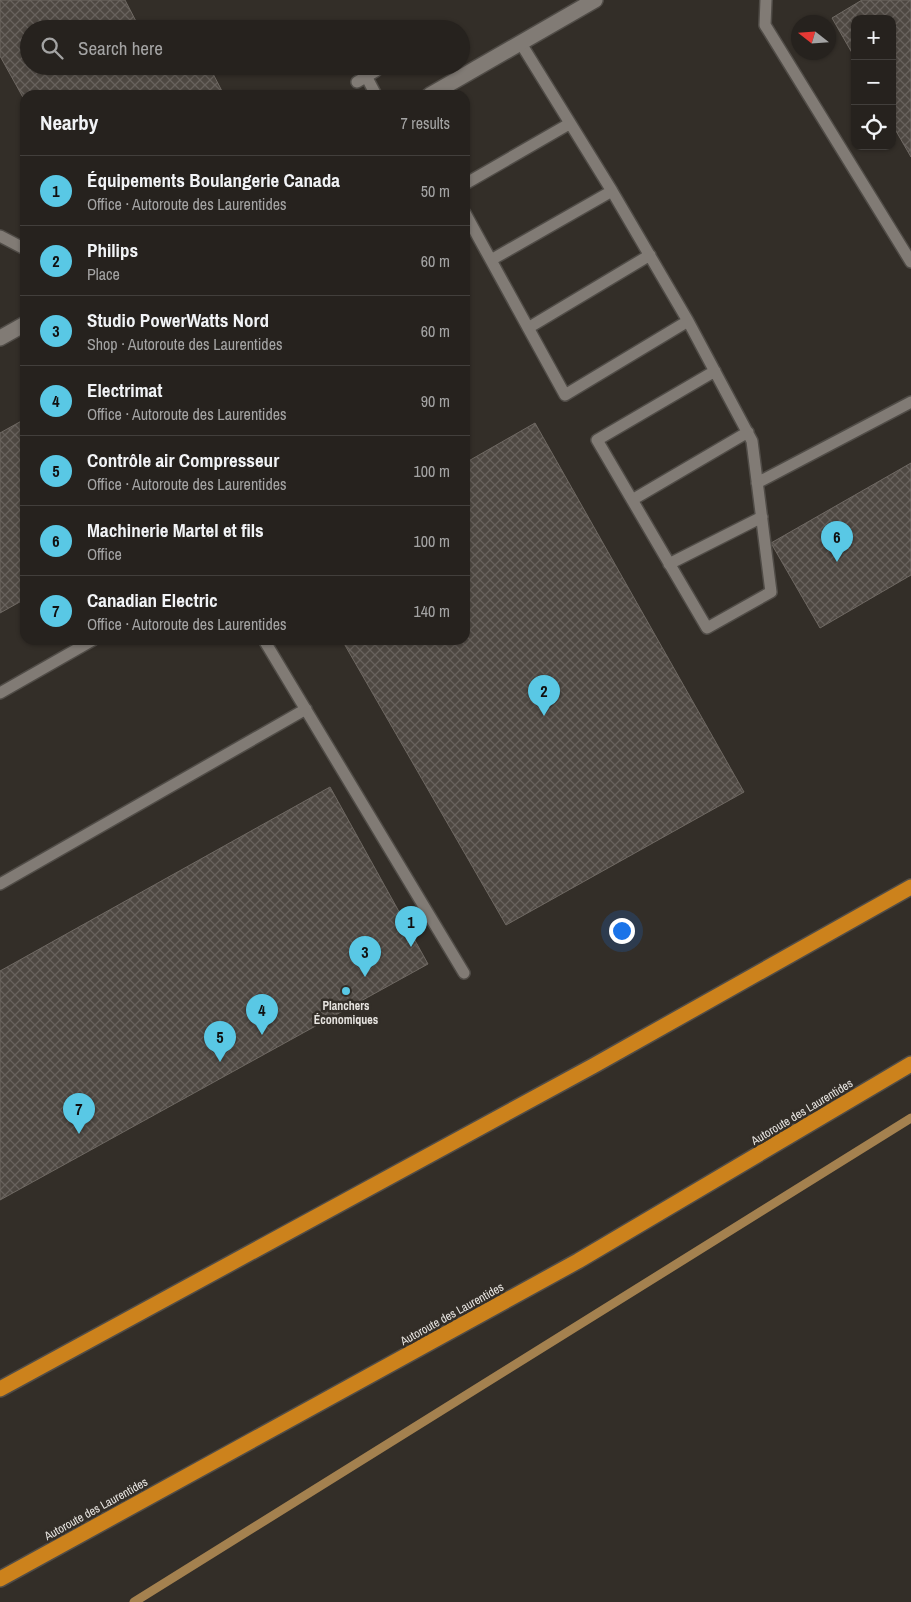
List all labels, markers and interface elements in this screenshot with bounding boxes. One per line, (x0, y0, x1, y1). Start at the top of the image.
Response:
north arrow (791, 15, 836, 60)
map controls (851, 15, 896, 150)
button: + (851, 15, 896, 60)
search box (20, 20, 470, 75)
icon: search (38, 34, 66, 62)
text: Search here (78, 35, 163, 61)
button: − (851, 60, 896, 105)
button: locate (851, 105, 896, 150)
text: Nearby (40, 108, 98, 137)
text: 7 results (400, 112, 450, 134)
text: Équipements Boulangerie Canada (87, 167, 340, 193)
text: 1 (52, 180, 60, 202)
text: 50 m (421, 180, 450, 202)
text: Office · Autoroute des Laurentides (87, 193, 287, 215)
text: Philips (87, 237, 138, 263)
text: 2 (52, 250, 60, 272)
text: 60 m (421, 250, 450, 272)
text: Place (87, 263, 120, 285)
text: Studio PowerWatts Nord (87, 307, 269, 333)
text: 3 (52, 320, 60, 342)
text: 60 m (421, 320, 450, 342)
text: Shop · Autoroute des Laurentides (87, 333, 283, 355)
text: Electrimat (87, 377, 162, 403)
text: 4 (52, 390, 60, 412)
text: 90 m (421, 390, 450, 412)
text: Office · Autoroute des Laurentides (87, 403, 287, 425)
text: Contrôle air Compresseur (87, 447, 279, 473)
text: 5 (52, 460, 60, 482)
text: 100 m (414, 460, 450, 482)
text: Office · Autoroute des Laurentides (87, 473, 287, 495)
text: Machinerie Martel et fils (87, 517, 264, 543)
pin: 6 (821, 521, 853, 562)
text: 6 (52, 530, 60, 552)
text: 100 m (414, 530, 450, 552)
text: Office (87, 543, 122, 565)
text: Canadian Electric (87, 587, 218, 613)
text: 7 (52, 600, 60, 622)
text: 140 m (414, 600, 450, 622)
text: Office · Autoroute des Laurentides (87, 613, 287, 635)
pin: 2 (528, 675, 560, 716)
pin: 1 (395, 906, 427, 947)
your location (609, 918, 635, 944)
pin: 3 (349, 936, 381, 977)
marker: Planchers Économiques (340, 985, 352, 997)
pin: 4 (246, 994, 278, 1035)
place label: Planchers Économiques (314, 998, 379, 1028)
pin: 5 (204, 1021, 236, 1062)
street label: Autoroute des Laurentides (747, 1075, 856, 1149)
pin: 7 (63, 1093, 95, 1134)
street label: Autoroute des Laurentides (397, 1279, 507, 1350)
street label: Autoroute des Laurentides (41, 1474, 151, 1545)

